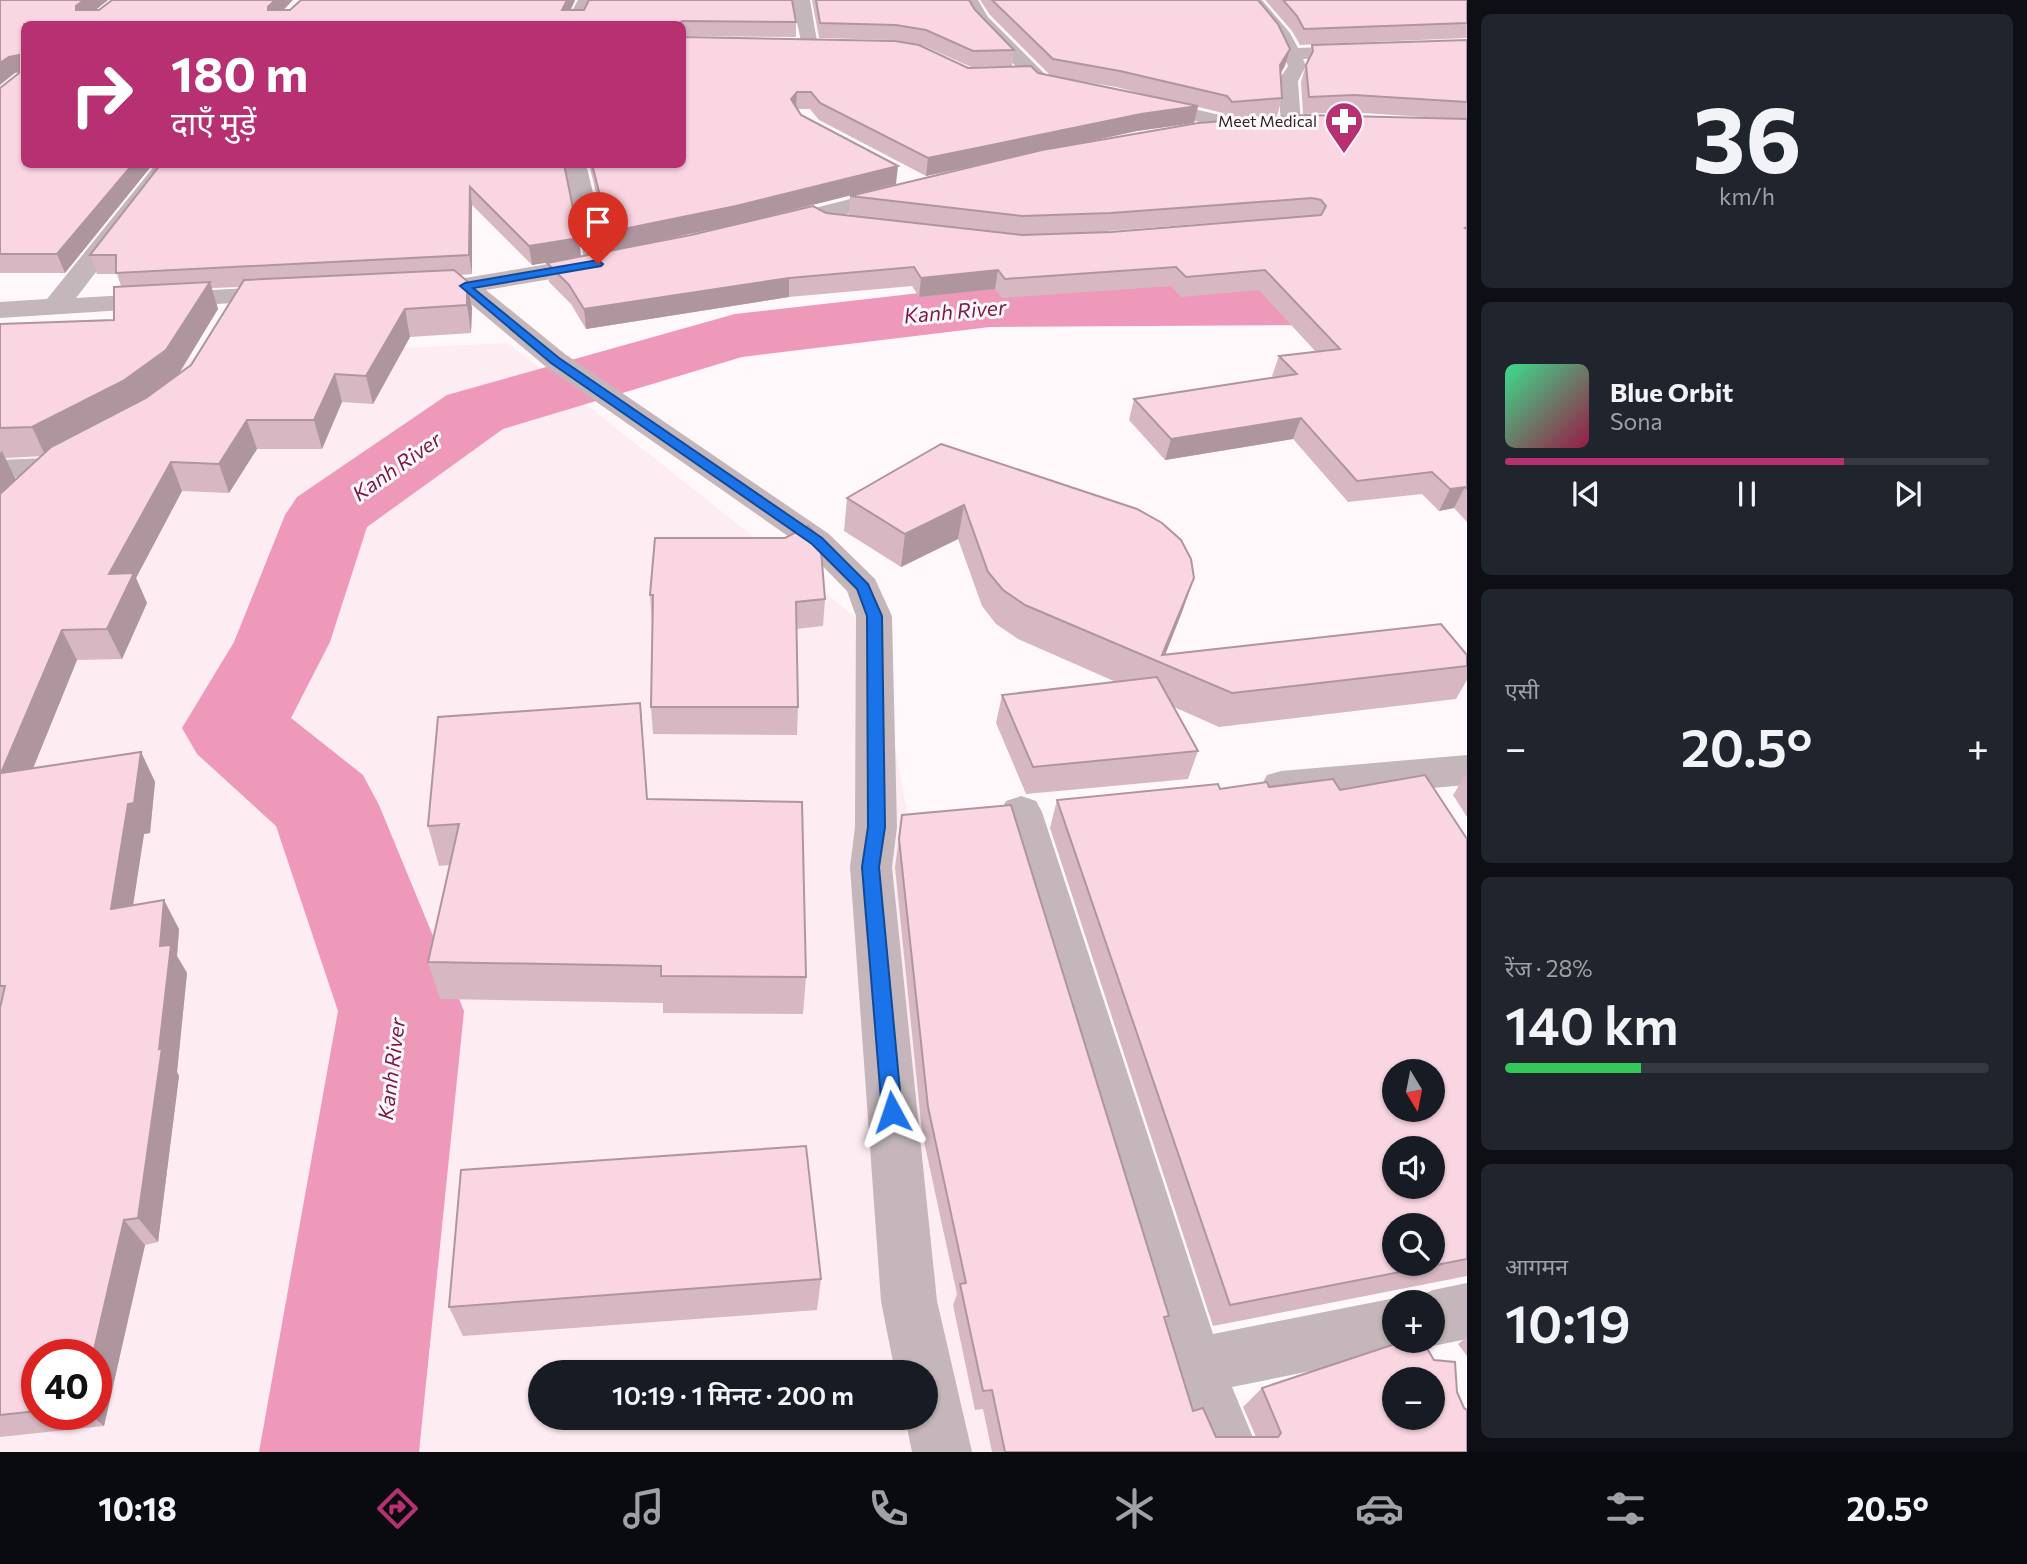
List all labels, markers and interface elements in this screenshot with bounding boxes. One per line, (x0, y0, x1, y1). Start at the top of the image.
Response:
text: 180 m (171, 42, 308, 102)
icon: right (56, 49, 147, 140)
text: 36 (1692, 80, 1802, 192)
pharmacy icon: Meet Medical (1323, 100, 1365, 155)
text: दाएँ मुड़ें (171, 102, 256, 142)
place label: Meet Medical (1218, 111, 1317, 130)
text: km/h (1719, 182, 1775, 210)
pin (568, 192, 628, 264)
icon: arrive (579, 203, 617, 241)
water label: Kanh River (903, 294, 1008, 327)
text: Blue Orbit (1610, 376, 1733, 407)
text: Sona (1610, 407, 1662, 435)
water label: Kanh River (347, 426, 446, 505)
icon: previous (1567, 475, 1605, 513)
icon: pause (1728, 475, 1766, 513)
icon: next (1889, 475, 1927, 513)
text: एसी (1505, 676, 1539, 704)
text: 20.5° (1681, 714, 1812, 778)
text: − (1505, 723, 1527, 770)
text: + (1967, 723, 1989, 770)
text: रेंज · 28% (1505, 954, 1593, 982)
text: 140 km (1505, 992, 1679, 1056)
water label: Kanh River (372, 1016, 409, 1121)
north arrow (1382, 1059, 1446, 1122)
map controls (1382, 1059, 1445, 1430)
position arrow (855, 1075, 929, 1149)
button: sound (1382, 1136, 1445, 1199)
button: search (1382, 1213, 1445, 1276)
text: आगमन (1505, 1252, 1568, 1280)
button: + (1382, 1290, 1445, 1353)
text: 10:19 (1505, 1290, 1631, 1354)
speed limit sign: 40 (21, 1339, 112, 1430)
button: − (1382, 1367, 1445, 1430)
text: 10:19 · 1 मिनट · 200 m (612, 1379, 854, 1410)
icon: directions (373, 1484, 422, 1533)
icon: music (619, 1484, 668, 1533)
icon: phone (864, 1484, 913, 1533)
icon: climate (1110, 1484, 1159, 1533)
icon: car (1355, 1484, 1404, 1533)
icon: filters (1601, 1484, 1650, 1533)
text: 10:18 (98, 1488, 177, 1528)
text: 20.5° (1847, 1488, 1929, 1528)

